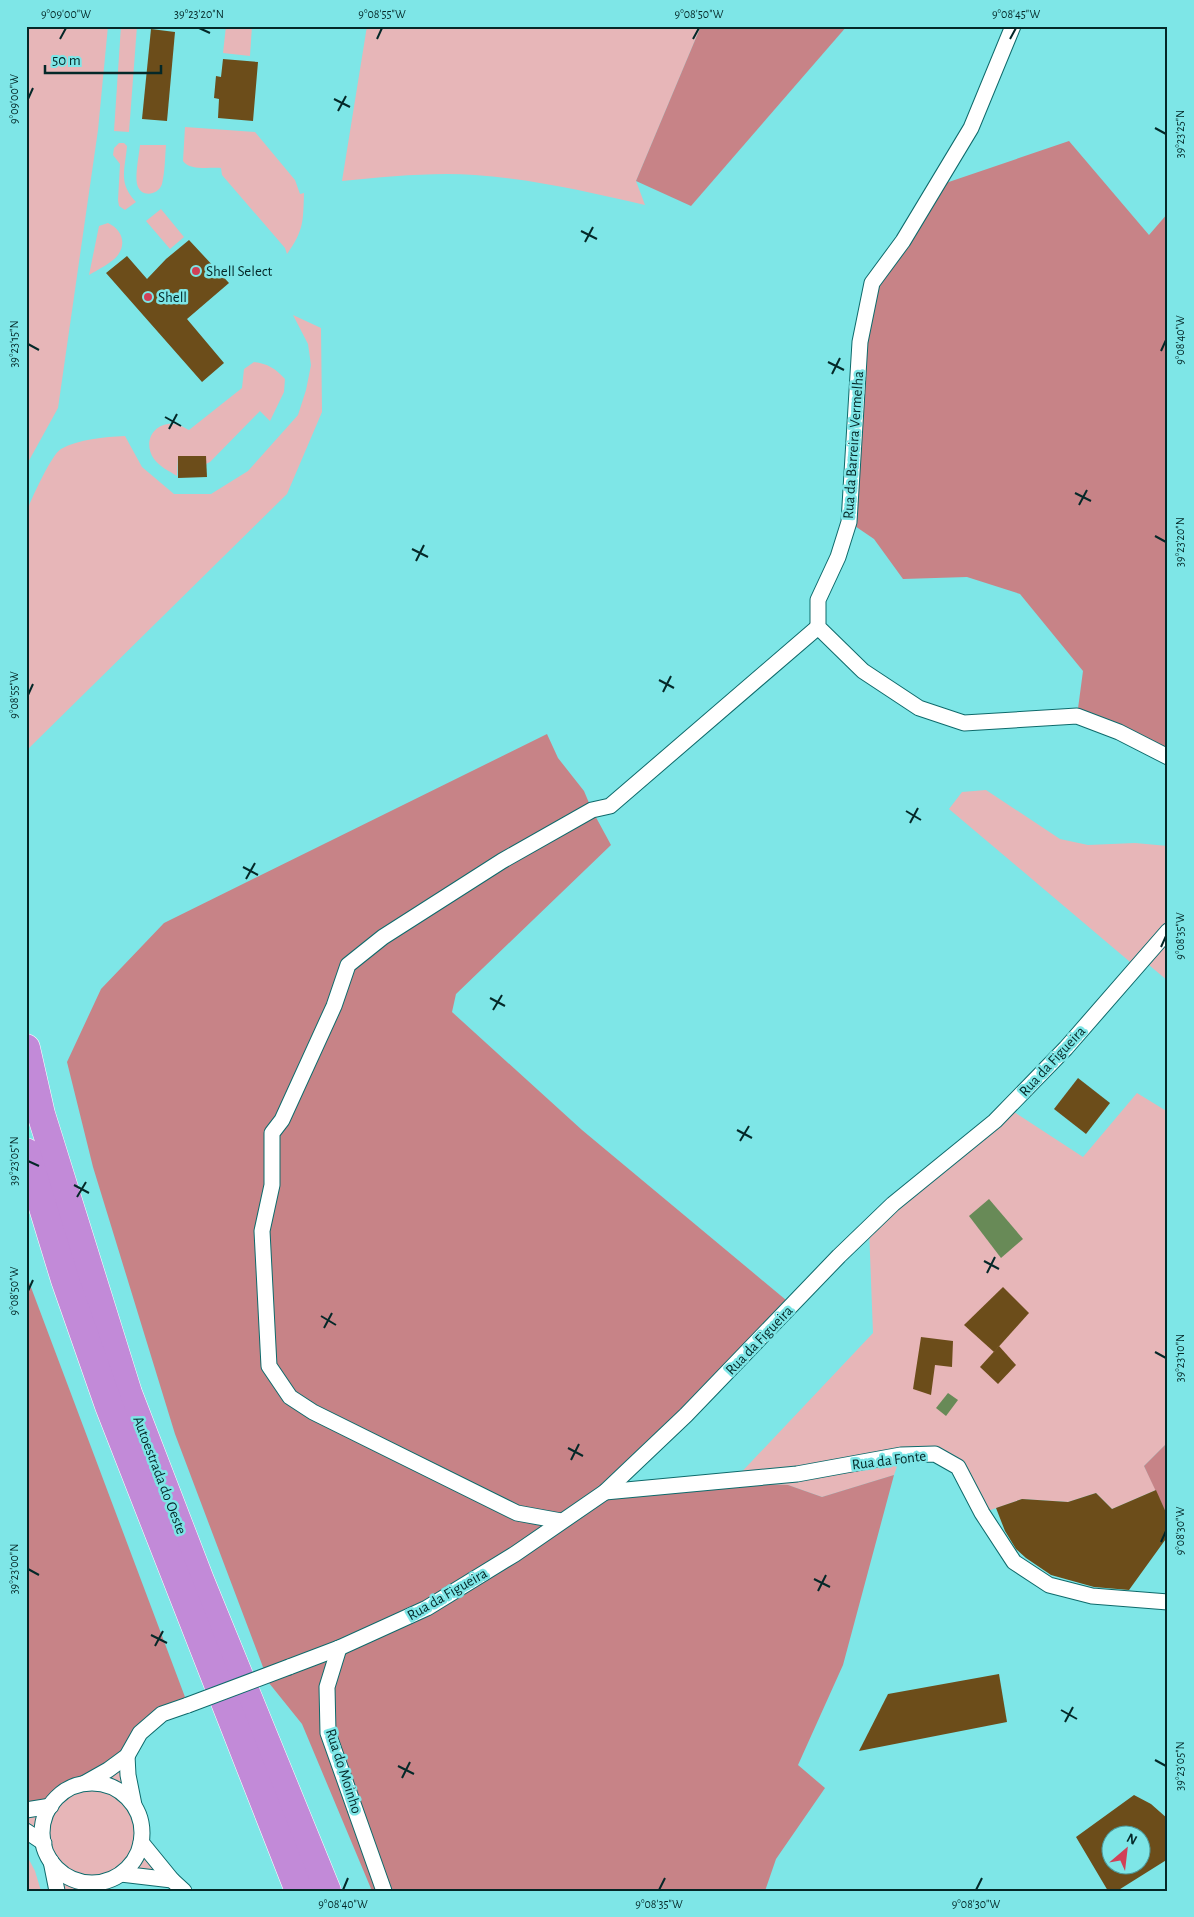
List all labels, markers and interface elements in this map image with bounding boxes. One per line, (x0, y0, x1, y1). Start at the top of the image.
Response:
text: 9°09'00"W (41, 8, 91, 20)
text: 39°23'20"N (174, 8, 224, 20)
text: 9°08'55"W (358, 8, 406, 20)
text: 9°08'50"W (675, 8, 724, 20)
text: 9°08'45"W (992, 8, 1040, 20)
scale bar (45, 42, 161, 74)
text: 50 m (52, 53, 81, 68)
text: 9°09'00"W (8, 74, 20, 124)
text: 39°23'25"N (1174, 110, 1186, 158)
place label: Shell Select (206, 264, 273, 279)
marker: Shell Select (190, 265, 202, 277)
place label: Shell (158, 290, 187, 305)
marker: Shell (142, 291, 154, 303)
text: 9°08'40"W (1174, 315, 1186, 365)
text: 39°23'15"N (8, 320, 20, 368)
street label: Rua da Barreira Vermelha (841, 370, 866, 520)
text: 39°23'20"N (1174, 517, 1186, 567)
text: 9°08'55"W (8, 671, 20, 719)
text: 9°08'35"W (1174, 912, 1186, 960)
street label: Rua da Figueira (1016, 1023, 1088, 1099)
text: 39°23'05"N (8, 1136, 20, 1186)
text: 9°08'50"W (8, 1266, 20, 1315)
street label: Rua da Figueira (723, 1303, 796, 1378)
text: 39°23'10"N (1174, 1334, 1186, 1382)
street label: Autoestrada do Oeste (130, 1414, 189, 1536)
street label: Rua da Fonte (851, 1448, 927, 1472)
text: 9°08'30"W (1174, 1506, 1186, 1555)
text: 39°23'00"N (8, 1544, 20, 1594)
street label: Rua da Figueira (405, 1566, 490, 1623)
street label: Rua do Moinho (323, 1727, 364, 1815)
text: 39°23'05"N (1174, 1741, 1186, 1791)
north arrow (1102, 1824, 1152, 1874)
text: N (1124, 1831, 1139, 1848)
text: 9°08'40"W (318, 1898, 368, 1910)
text: 9°08'35"W (635, 1898, 683, 1910)
text: 9°08'30"W (952, 1898, 1001, 1910)

